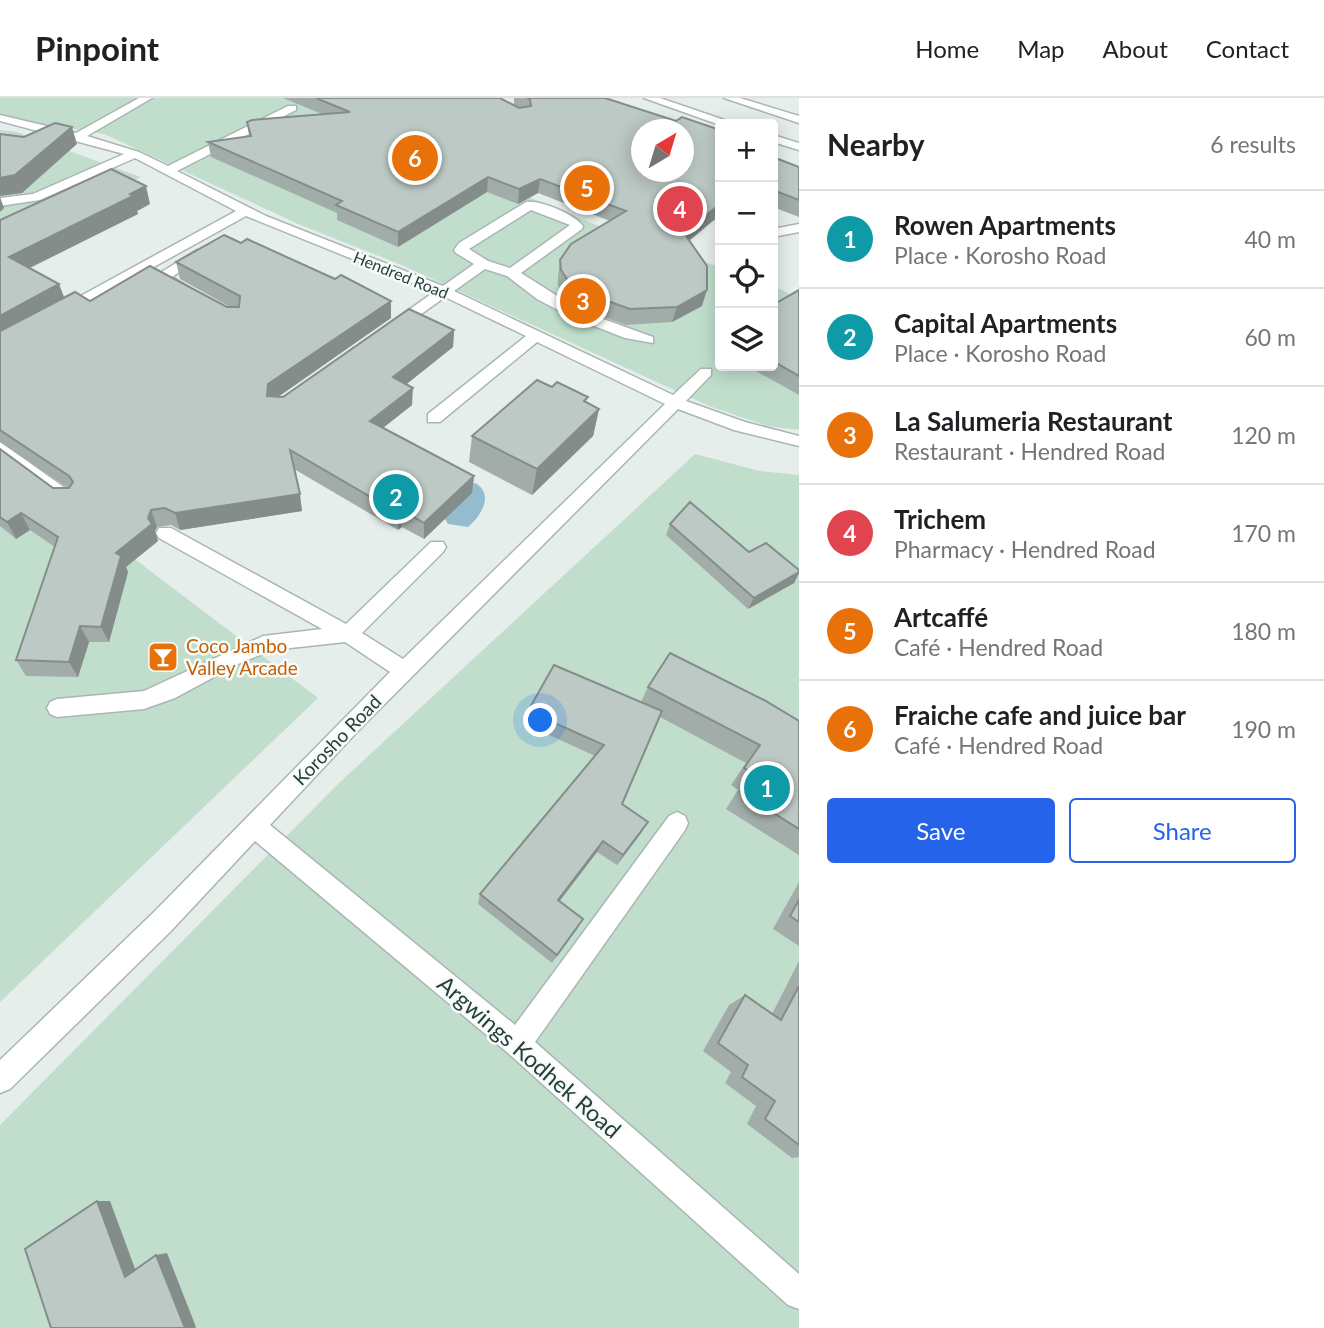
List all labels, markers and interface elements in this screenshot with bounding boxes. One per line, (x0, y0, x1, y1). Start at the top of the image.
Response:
text: Pinpoint (35, 28, 159, 68)
text: Home (915, 34, 979, 63)
text: Map (1017, 34, 1065, 63)
text: About (1103, 34, 1168, 63)
text: Contact (1206, 34, 1289, 63)
north arrow (631, 119, 694, 182)
map controls (715, 119, 778, 371)
button: + (715, 119, 778, 182)
text: Nearby (827, 126, 925, 162)
text: 6 results (1210, 130, 1296, 158)
pin: 6 (392, 132, 438, 184)
pin: 5 (564, 162, 610, 214)
button: − (715, 182, 778, 245)
pin: 4 (657, 183, 703, 235)
text: Rowen Apartments (894, 209, 1116, 241)
text: 1 (843, 225, 857, 253)
text: 40 m (1245, 225, 1296, 253)
text: Place · Korosho Road (894, 241, 1106, 269)
button: locate (715, 245, 778, 308)
street label: Hendred Road (351, 247, 451, 302)
pin: 3 (560, 275, 606, 327)
text: Capital Apartments (894, 307, 1117, 339)
button: layers (715, 308, 778, 371)
text: 2 (843, 323, 857, 351)
text: 60 m (1245, 323, 1296, 351)
text: Place · Korosho Road (894, 339, 1106, 367)
text: La Salumeria Restaurant (894, 405, 1172, 437)
text: 3 (843, 421, 857, 449)
text: 120 m (1231, 421, 1296, 449)
text: Restaurant · Hendred Road (894, 437, 1165, 465)
pin: 2 (373, 471, 419, 523)
text: Trichem (894, 503, 986, 535)
text: 4 (843, 519, 857, 547)
text: 170 m (1231, 519, 1296, 547)
text: Pharmacy · Hendred Road (894, 535, 1156, 563)
text: Artcaffé (894, 601, 988, 633)
text: 5 (843, 617, 857, 645)
text: 180 m (1231, 617, 1296, 645)
text: Café · Hendred Road (894, 633, 1103, 661)
place label: Coco Jambo Valley Arcade (186, 634, 298, 679)
bar icon: Coco Jambo Valley Arcade (146, 640, 180, 674)
street label: Korosho Road (288, 690, 385, 790)
text: Fraiche cafe and juice bar (894, 699, 1186, 731)
your location (523, 703, 557, 737)
text: 6 (843, 715, 857, 743)
text: 190 m (1231, 715, 1296, 743)
text: Café · Hendred Road (894, 731, 1103, 759)
pin: 1 (744, 762, 790, 814)
button: Save (827, 798, 1055, 863)
button: Share (1069, 798, 1296, 863)
street label: Argwings Kodhek Road (432, 969, 627, 1143)

